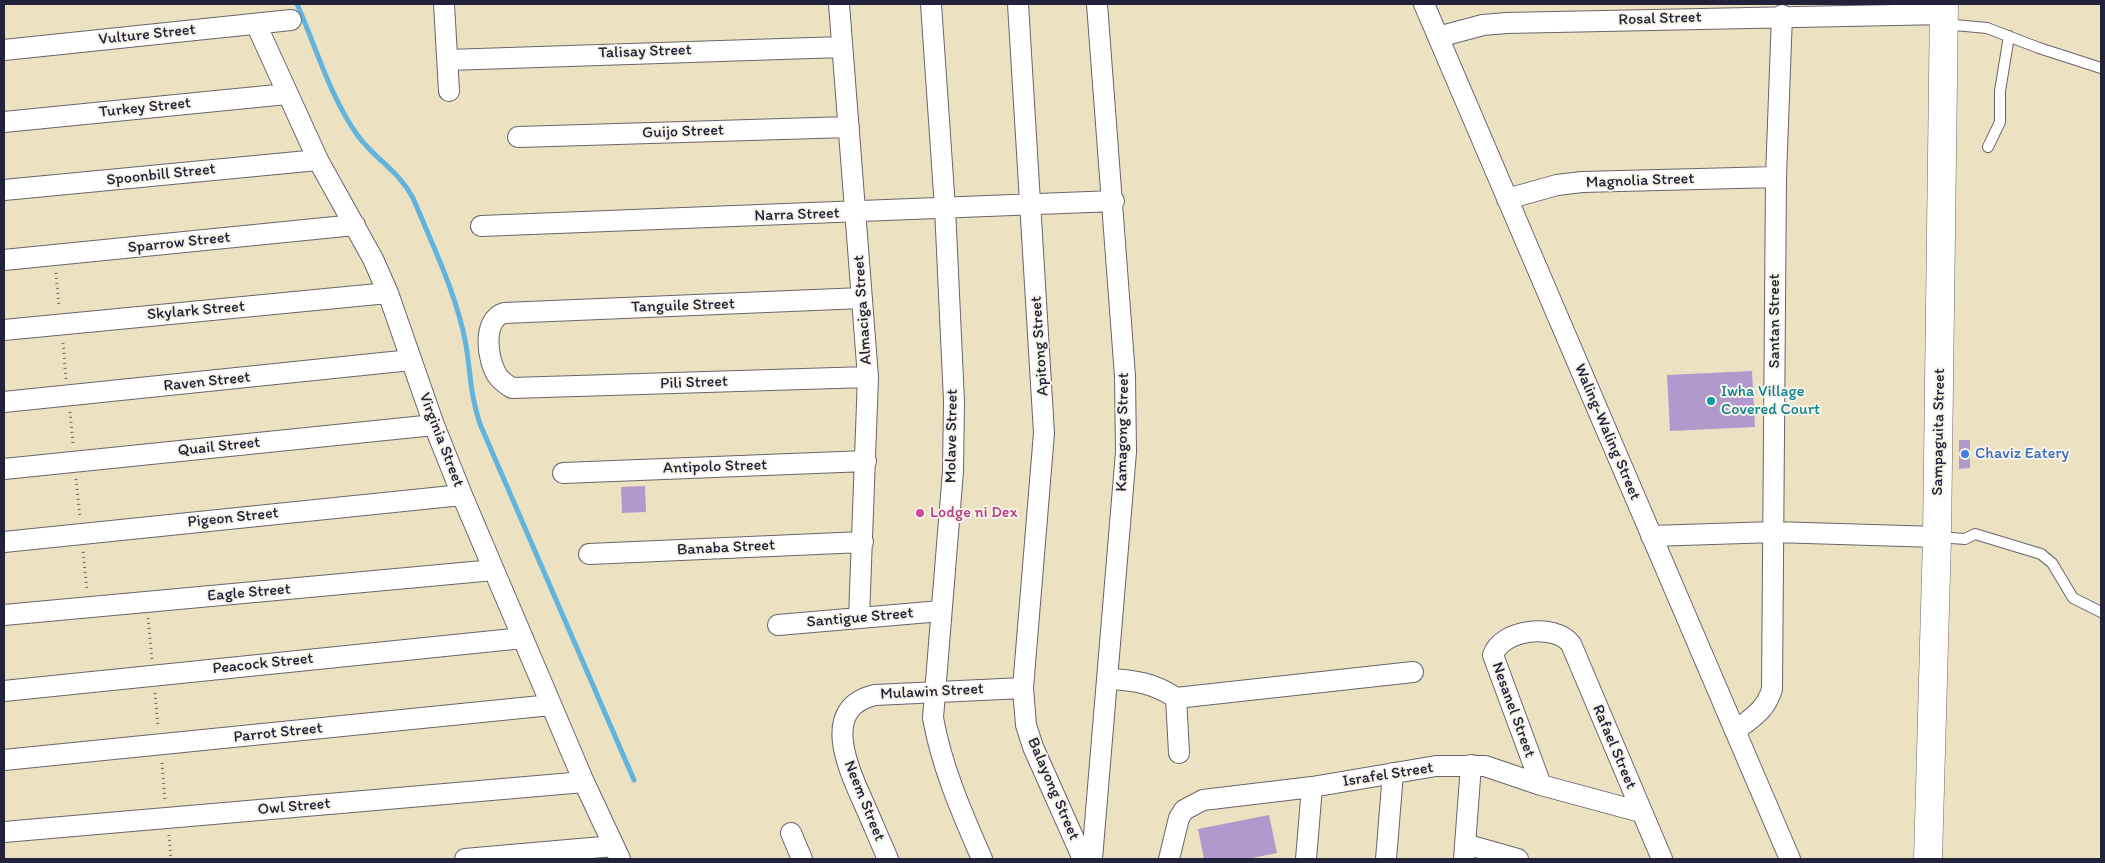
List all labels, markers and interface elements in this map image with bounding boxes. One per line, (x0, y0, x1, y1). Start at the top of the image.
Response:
street label: Rosal Street (1618, 8, 1702, 30)
street label: Vulture Street (98, 20, 196, 50)
street label: Talisay Street (598, 41, 692, 63)
street label: Turkey Street (98, 94, 192, 122)
street label: Guijo Street (642, 121, 724, 143)
street label: Spoonbill Street (105, 160, 217, 190)
street label: Magnolia Street (1585, 170, 1695, 192)
street label: Narra Street (754, 204, 840, 226)
street label: Sparrow Street (127, 228, 231, 258)
street label: Almaciga Street (850, 254, 876, 366)
street label: Santan Street (1765, 273, 1785, 369)
street label: Tanguile Street (631, 295, 735, 317)
street label: Apitong Street (1027, 295, 1053, 397)
street label: Skylark Street (146, 297, 246, 325)
street label: Waling-Waling Street (1570, 361, 1644, 503)
street label: Raven Street (163, 368, 251, 396)
street label: Sampaguita Street (1928, 368, 1950, 496)
street label: Pili Street (660, 372, 728, 394)
street label: Kamagong Street (1112, 372, 1134, 492)
place label: Iwha Village Covered Court (1721, 382, 1820, 420)
street label: Molave Street (942, 389, 962, 483)
street label: Virginia Street (414, 390, 468, 490)
marker: Iwha Village Covered Court (1705, 395, 1717, 407)
street label: Quail Street (177, 433, 261, 461)
place label: Chaviz Eatery (1975, 444, 2069, 464)
marker: Chaviz Eatery (1959, 448, 1971, 460)
street label: Antipolo Street (662, 456, 768, 478)
place label: Lodge ni Dex (930, 503, 1017, 523)
street label: Pigeon Street (186, 504, 280, 532)
marker: Lodge ni Dex (914, 507, 926, 519)
street label: Banaba Street (677, 536, 775, 560)
street label: Eagle Street (207, 580, 291, 606)
street label: Santigue Street (806, 604, 914, 632)
street label: Peacock Street (212, 649, 314, 679)
street label: Nesanel Street (1487, 660, 1539, 760)
street label: Mulawin Street (880, 680, 984, 704)
street label: Rafael Street (1588, 702, 1640, 792)
street label: Parrot Street (233, 719, 323, 747)
street label: Balayong Street (1023, 735, 1083, 843)
street label: Neem Street (839, 758, 889, 844)
street label: Israfel Street (1341, 758, 1435, 792)
street label: Owl Street (257, 794, 331, 820)

